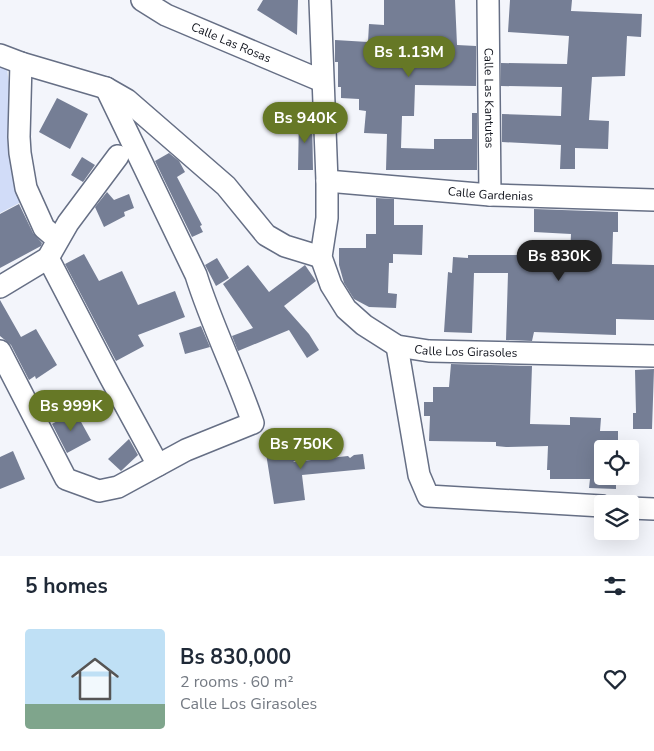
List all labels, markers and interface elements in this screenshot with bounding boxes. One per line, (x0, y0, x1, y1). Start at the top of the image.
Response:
street label: Calle Las Rosas (189, 19, 274, 67)
pin: Bs 1.13M (357, 36, 461, 78)
text: Bs 1.13M (374, 41, 444, 63)
street label: Calle Las Kantutas (480, 48, 498, 149)
pin: Bs 940K (259, 102, 351, 144)
text: Bs 940K (274, 107, 336, 129)
street label: Calle Gardenias (447, 183, 533, 204)
pin: Bs 830K (513, 240, 605, 282)
text: Bs 830K (528, 245, 590, 267)
street label: Calle Los Girasoles (413, 341, 518, 361)
pin: Bs 999K (25, 390, 117, 432)
text: Bs 999K (40, 395, 102, 417)
pin: Bs 750K (255, 428, 347, 470)
text: Bs 750K (270, 433, 332, 455)
map controls (594, 440, 639, 540)
button: locate (594, 440, 639, 485)
button: layers (594, 495, 639, 540)
text: 5 homes (25, 572, 108, 600)
icon: filters (601, 572, 629, 600)
text: Bs 830,000 (180, 643, 291, 671)
icon: home (65, 649, 125, 709)
icon: heart (601, 665, 629, 693)
text: 2 rooms · 60 m² (180, 671, 293, 693)
text: Calle Los Girasoles (180, 693, 317, 715)

